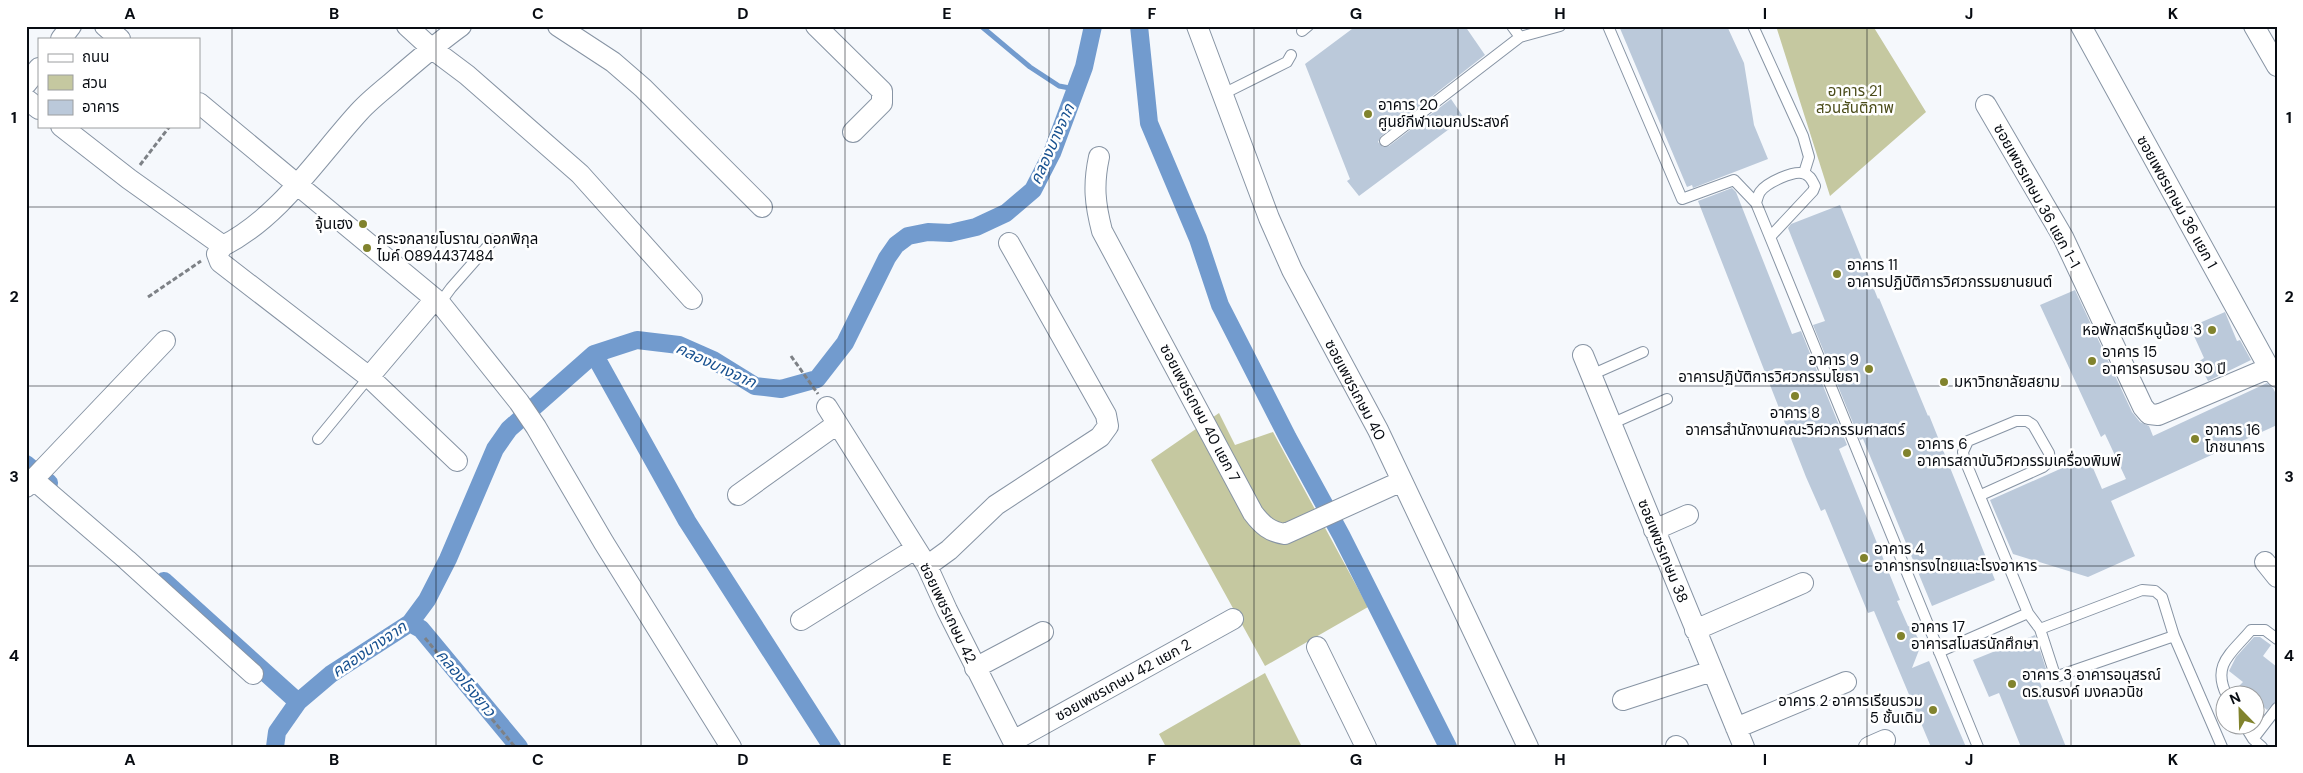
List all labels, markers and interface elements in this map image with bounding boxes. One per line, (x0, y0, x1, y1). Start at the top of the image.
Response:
text: A (124, 3, 136, 24)
text: B (329, 3, 339, 24)
text: C (532, 3, 544, 24)
text: D (737, 3, 749, 24)
text: E (942, 3, 952, 24)
text: F (1148, 3, 1157, 24)
text: G (1350, 3, 1362, 24)
text: H (1554, 3, 1566, 24)
text: I (1763, 3, 1767, 24)
text: J (1965, 3, 1973, 24)
text: K (2168, 3, 2179, 24)
legend (38, 38, 200, 128)
text: ถนน (82, 47, 109, 67)
text: สวน (82, 73, 107, 93)
park label: อาคาร 21 สวนสันติภาพ (1816, 81, 1894, 118)
place label: อาคาร 20 ศูนย์กีฬาเอนกประสงค์ (1378, 95, 1509, 132)
text: อาคาร (82, 97, 119, 117)
water label: คลองบางจาก (1025, 99, 1080, 188)
text: 1 (11, 107, 17, 128)
text: 1 (2286, 107, 2292, 128)
marker: อาคาร 20 ศูนย์กีฬาเอนกประสงค์ (1362, 108, 1374, 120)
street label: ซอยเพชรเกษม 36 แยก 1-1 (1989, 120, 2085, 272)
street label: ซอยเพชรเกษม 36 แยก 1 (2132, 132, 2222, 272)
place label: จุ้นเฮง (315, 214, 353, 234)
marker: จุ้นเฮง (357, 218, 369, 230)
place label: กระจกลายโบราณ ดอกพิกุล ไมค์ 0894437484 (376, 229, 538, 266)
marker: กระจกลายโบราณ ดอกพิกุล ไมค์ 0894437484 (361, 242, 373, 254)
place label: อาคาร 11 อาคารปฏิบัติการวิศวกรรมยานยนต์ (1847, 255, 2052, 292)
marker: อาคาร 11 อาคารปฏิบัติการวิศวกรรมยานยนต์ (1831, 268, 1843, 280)
text: 2 (9, 286, 19, 307)
text: 2 (2284, 286, 2294, 307)
place label: หอพักสตรีหนูน้อย 3 (2082, 320, 2202, 340)
marker: หอพักสตรีหนูน้อย 3 (2206, 324, 2218, 336)
street label: ซอยเพชรเกษม 40 (1320, 336, 1390, 444)
water label: คลองบางจาก (673, 337, 761, 393)
street label: ซอยเพชรเกษม 40 แยก 7 (1155, 341, 1245, 485)
place label: อาคาร 15 อาคารครบรอบ 30 ปี (2102, 342, 2226, 379)
place label: อาคาร 9 อาคารปฏิบัติการวิศวกรรมโยธา (1678, 350, 1859, 387)
marker: อาคาร 15 อาคารครบรอบ 30 ปี (2086, 355, 2098, 367)
marker: อาคาร 9 อาคารปฏิบัติการวิศวกรรมโยธา (1863, 363, 1875, 375)
place label: มหาวิทยาลัยสยาม (1954, 372, 2060, 392)
marker: มหาวิทยาลัยสยาม (1938, 376, 1950, 388)
marker: อาคาร 8 อาคารสำนักงานคณะวิศวกรรมศาสตร์ (1789, 390, 1801, 402)
place label: อาคาร 8 อาคารสำนักงานคณะวิศวกรรมศาสตร์ (1685, 403, 1905, 440)
place label: อาคาร 16 โภชนาคาร (2205, 420, 2265, 457)
marker: อาคาร 16 โภชนาคาร (2189, 433, 2201, 445)
place label: อาคาร 6 อาคารสถาบันวิศวกรรมเครื่องพิมพ์ (1917, 434, 2121, 471)
marker: อาคาร 6 อาคารสถาบันวิศวกรรมเครื่องพิมพ์ (1901, 447, 1913, 459)
text: 3 (9, 466, 19, 487)
text: 3 (2284, 466, 2294, 487)
street label: ซอยเพชรเกษม 38 (1633, 496, 1693, 606)
place label: อาคาร 4 อาคารทรงไทยและโรงอาหาร (1874, 539, 2037, 576)
marker: อาคาร 4 อาคารทรงไทยและโรงอาหาร (1858, 552, 1870, 564)
street label: ซอยเพชรเกษม 42 (915, 559, 981, 667)
water label: คลองบางจาก (327, 615, 412, 682)
place label: อาคาร 17 อาคารสโมสรนักศึกษา (1911, 617, 2039, 654)
marker: อาคาร 17 อาคารสโมสรนักศึกษา (1895, 630, 1907, 642)
street label: ซอยเพชรเกษม 42 แยก 2 (1051, 634, 1195, 726)
text: 4 (9, 645, 19, 666)
water label: คลองโรงยาว (432, 645, 501, 722)
text: 4 (2284, 645, 2294, 666)
place label: อาคาร 3 อาคารอนุสรณ์ ดร.ณรงค์ มงคลวนิช (2022, 665, 2161, 702)
marker: อาคาร 3 อาคารอนุสรณ์ ดร.ณรงค์ มงคลวนิช (2006, 678, 2018, 690)
north arrow (2216, 686, 2266, 736)
text: N (2227, 688, 2243, 708)
place label: อาคาร 2 อาคารเรียนรวม 5 ชั้นเดิม (1778, 691, 1923, 728)
marker: อาคาร 2 อาคารเรียนรวม 5 ชั้นเดิม (1927, 704, 1939, 716)
text: A (124, 749, 136, 770)
text: B (329, 749, 339, 770)
text: C (532, 749, 544, 770)
text: D (737, 749, 749, 770)
text: E (942, 749, 952, 770)
text: F (1148, 749, 1157, 770)
text: G (1350, 749, 1362, 770)
text: H (1554, 749, 1566, 770)
text: I (1763, 749, 1767, 770)
text: J (1965, 749, 1973, 770)
text: K (2168, 749, 2179, 770)

